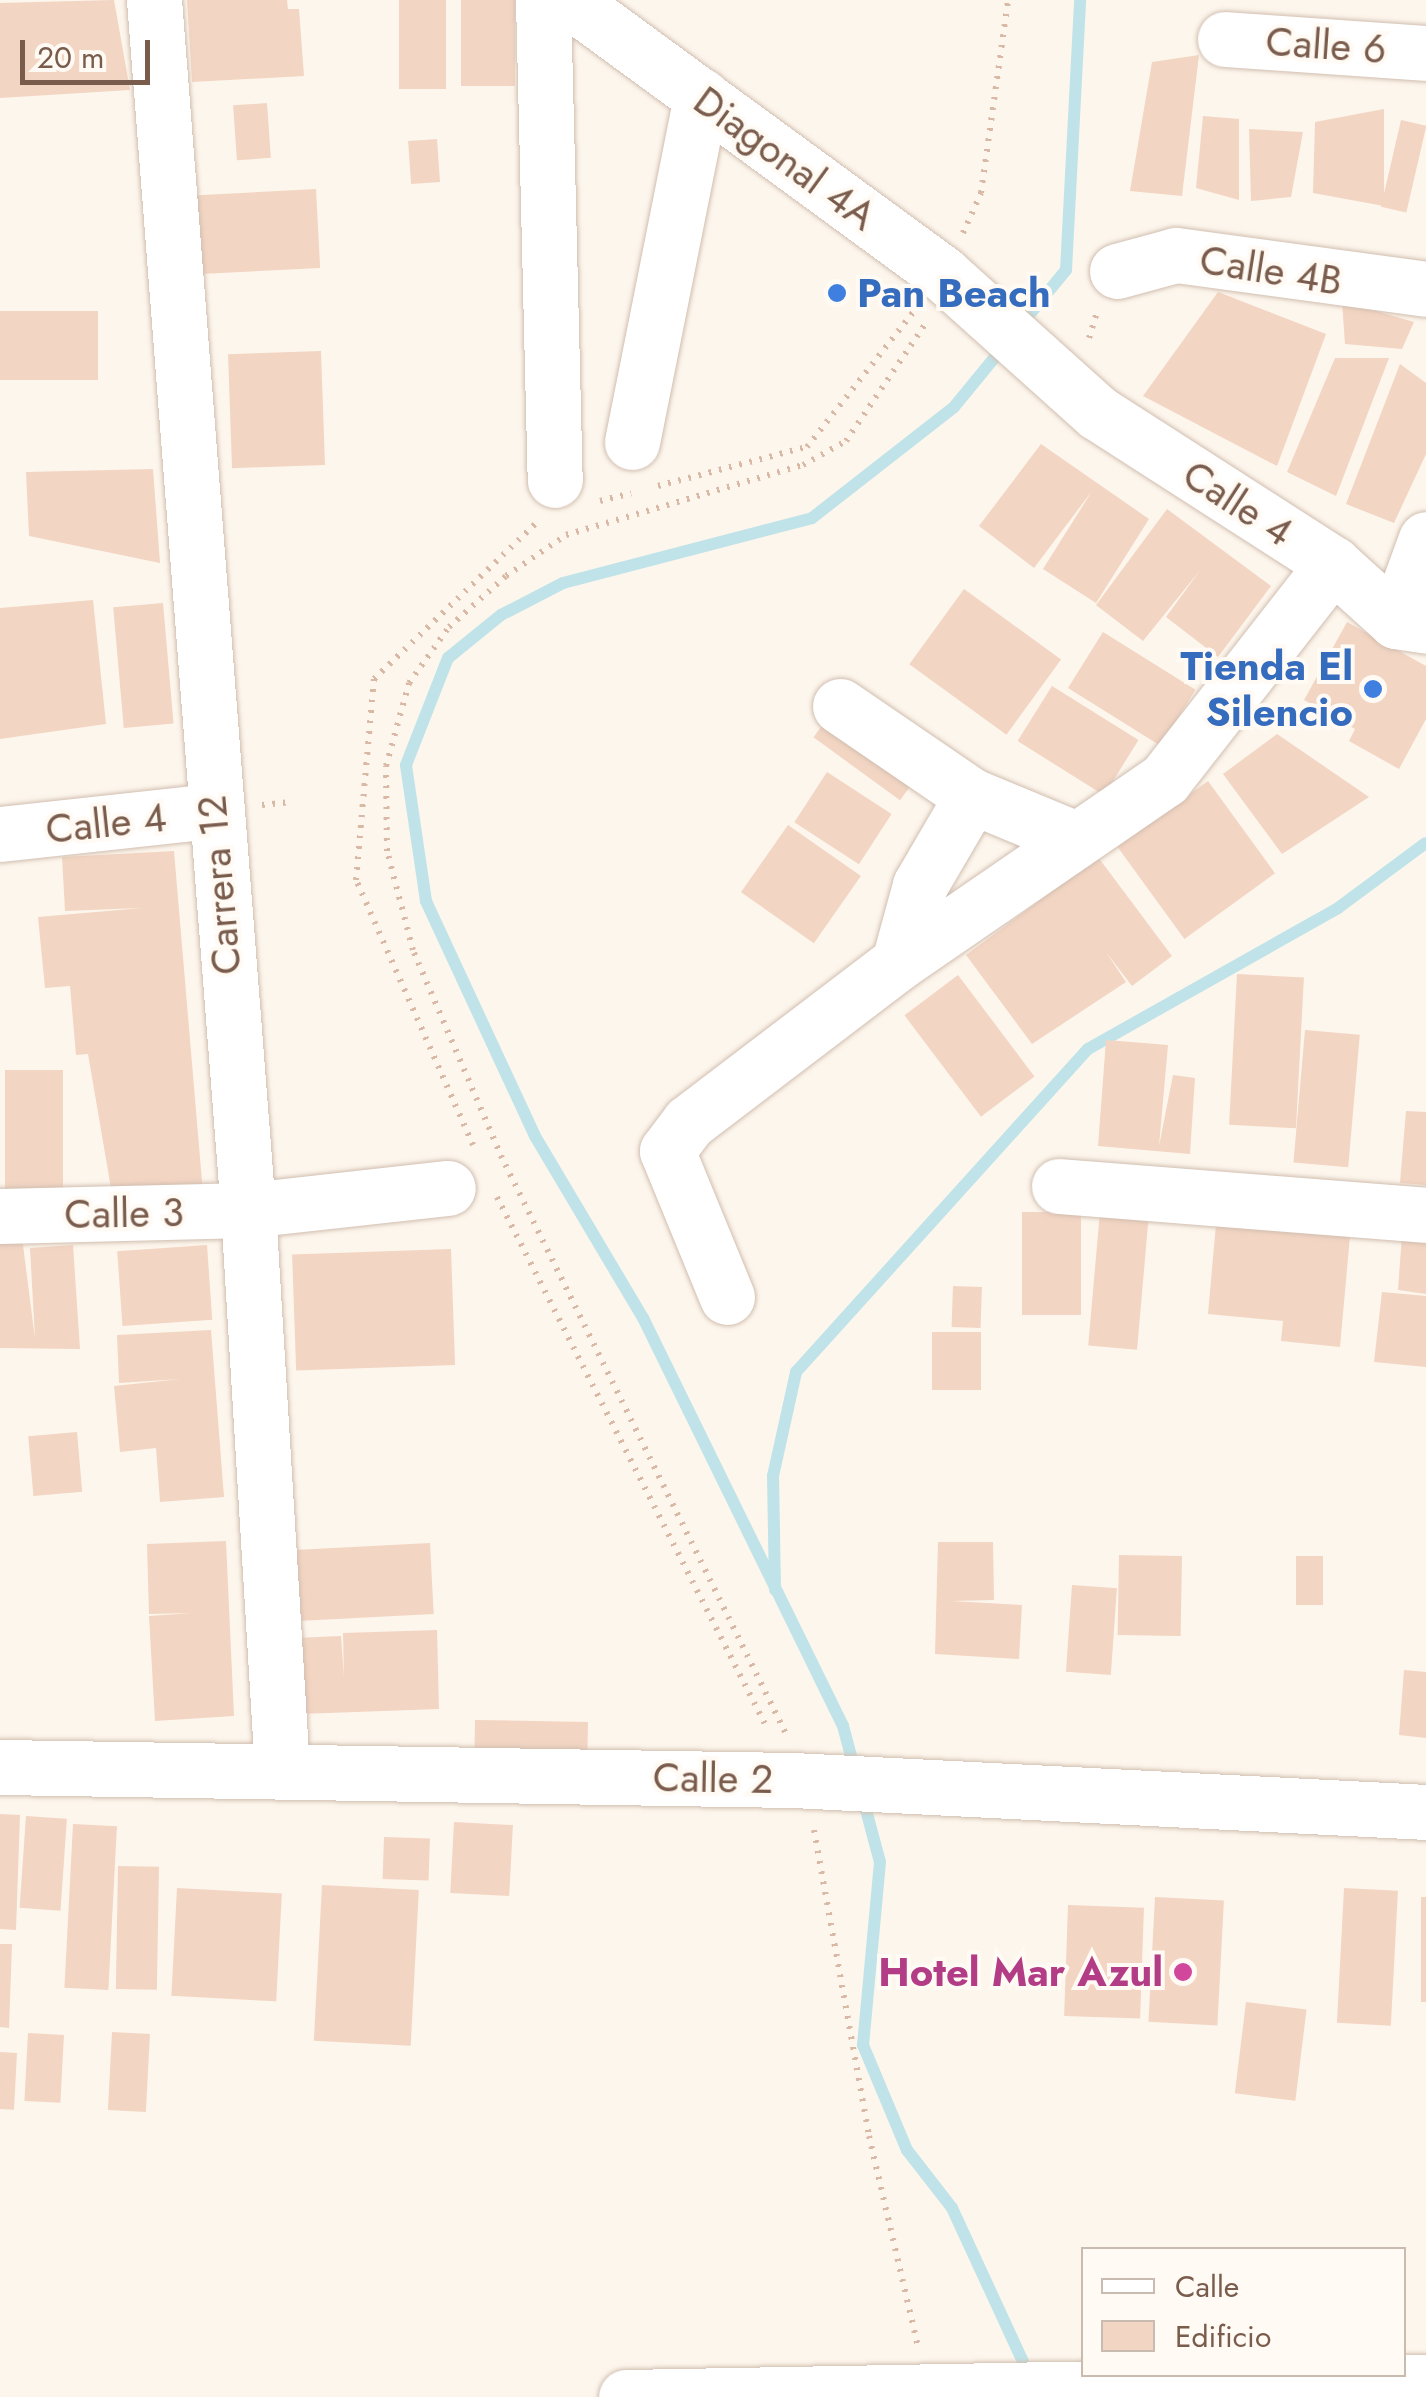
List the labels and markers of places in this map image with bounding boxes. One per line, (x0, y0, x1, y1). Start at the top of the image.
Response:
place label: Pan Beach (857, 269, 1051, 317)
marker: Pan Beach (826, 282, 848, 304)
place label: Tienda El Silencio (1180, 642, 1353, 736)
marker: Tienda El Silencio (1362, 678, 1384, 700)
place label: Hotel Mar Azul (878, 1948, 1163, 1996)
marker: Hotel Mar Azul (1172, 1961, 1194, 1983)

